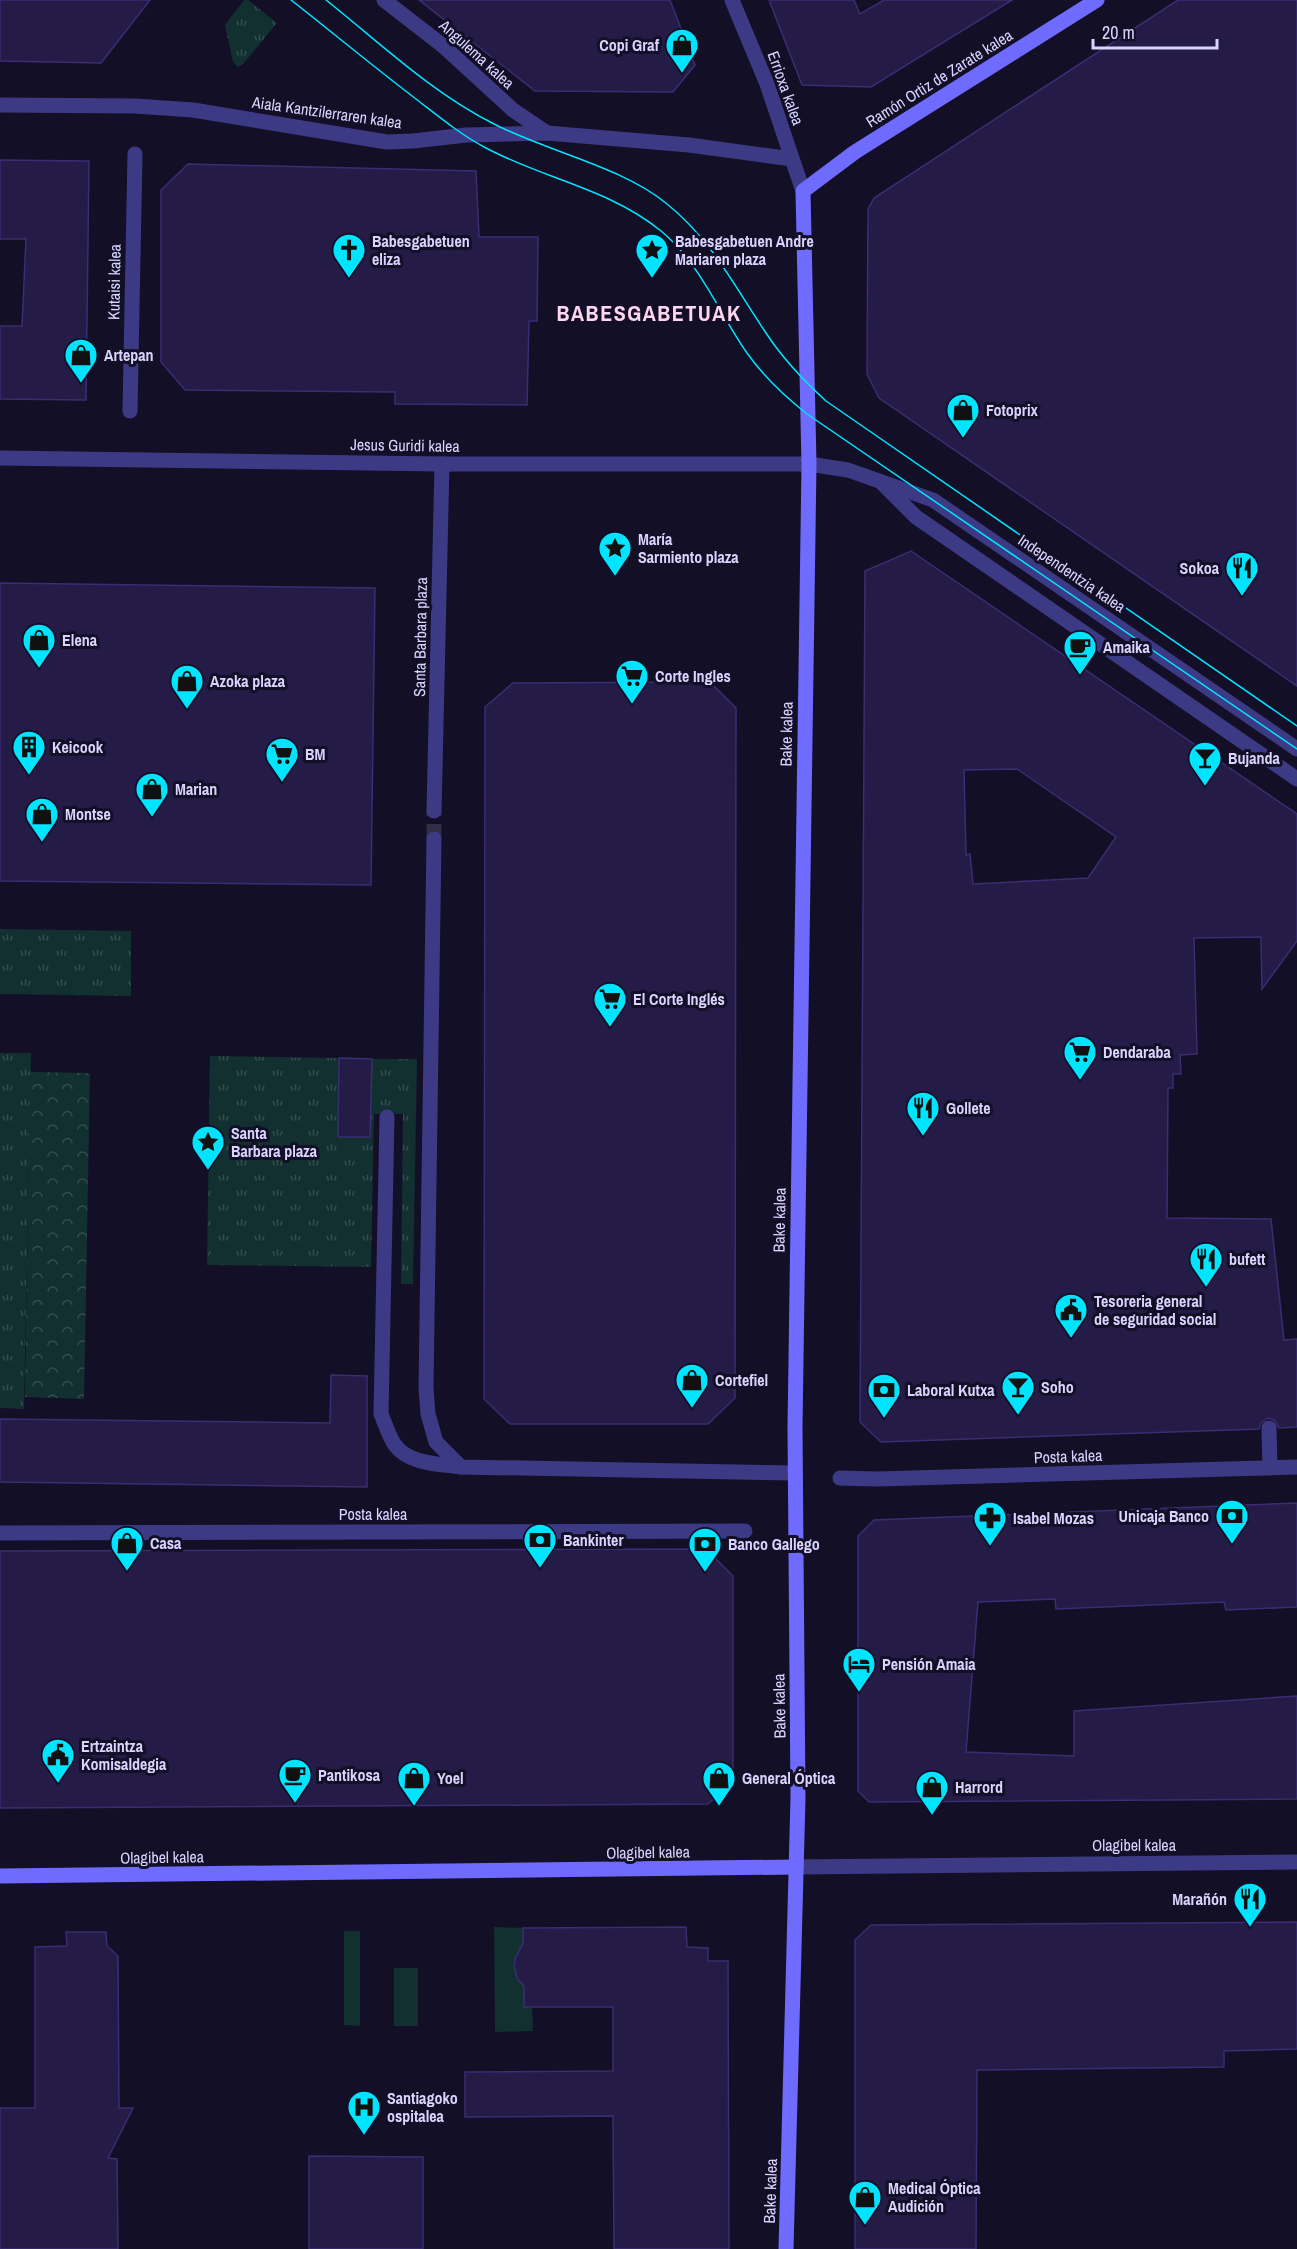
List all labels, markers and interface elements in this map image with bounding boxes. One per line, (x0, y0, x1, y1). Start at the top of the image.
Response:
scale bar (1093, 12, 1218, 50)
street label: Angulema kalea (434, 14, 520, 94)
text: 20 m (1102, 20, 1135, 45)
street label: Ramón Ortiz de Zarate kalea (861, 23, 1017, 132)
shop icon: Copi Graf (664, 27, 700, 74)
place label: Copi Graf (599, 34, 660, 56)
street label: Errioxa kalea (762, 48, 810, 129)
street label: Aiala Kantzilerraren kalea (250, 90, 404, 133)
place label: Babesgabetuen eliza (372, 230, 470, 270)
place label: Babesgabetuen Andre Mariaren plaza (675, 230, 814, 270)
church icon: Babesgabetuen eliza (331, 232, 367, 279)
place icon: Babesgabetuen Andre Mariaren plaza (634, 232, 670, 279)
street label: Kutaisi kalea (102, 243, 126, 320)
district label: BABESGABETUAK (557, 298, 741, 328)
shop icon: Artepan (63, 337, 99, 384)
place label: Artepan (104, 344, 154, 366)
shop icon: Fotoprix (945, 392, 981, 439)
place label: Fotoprix (986, 399, 1039, 421)
street label: Jesus Guridi kalea (350, 433, 461, 457)
place label: María Sarmiento plaza (638, 528, 739, 568)
street label: Independentzia kalea (1014, 529, 1131, 618)
place icon: María Sarmiento plaza (597, 530, 633, 577)
restaurant icon: Sokoa (1224, 550, 1260, 597)
place label: Sokoa (1180, 557, 1220, 579)
street label: Santa Barbara plaza (408, 576, 432, 697)
shop icon: Elena (21, 622, 57, 669)
place label: Elena (62, 629, 98, 651)
cafe icon: Amaika (1062, 629, 1098, 676)
place label: Amaika (1103, 636, 1150, 658)
supermarket icon: Corte Ingles (614, 658, 650, 705)
shop icon: Azoka plaza (169, 663, 205, 710)
place label: Corte Ingles (655, 665, 731, 687)
place label: Azoka plaza (210, 670, 286, 692)
street label: Bake kalea (774, 701, 798, 767)
building icon: Keicook (11, 729, 47, 776)
place label: Keicook (52, 736, 104, 758)
supermarket icon: BM (264, 736, 300, 783)
bar icon: Bujanda (1187, 740, 1223, 787)
place label: BM (305, 743, 325, 765)
place label: Bujanda (1228, 747, 1280, 769)
shop icon: Marian (134, 771, 170, 818)
place label: Marian (175, 778, 217, 800)
shop icon: Montse (24, 796, 60, 843)
place label: Montse (65, 803, 111, 825)
supermarket icon: El Corte Inglés (592, 981, 628, 1028)
place label: El Corte Inglés (633, 988, 725, 1010)
supermarket icon: Dendaraba (1062, 1034, 1098, 1081)
place label: Dendaraba (1103, 1041, 1172, 1063)
restaurant icon: Gollete (905, 1090, 941, 1137)
place label: Gollete (946, 1097, 990, 1119)
place label: Santa Barbara plaza (231, 1122, 318, 1162)
place icon: Santa Barbara plaza (190, 1124, 226, 1171)
street label: Bake kalea (767, 1187, 791, 1253)
restaurant icon: bufett (1188, 1241, 1224, 1288)
place label: bufett (1229, 1248, 1266, 1270)
place label: Tesoreria general de seguridad social (1094, 1290, 1217, 1330)
public building icon: Tesoreria general de seguridad social (1053, 1292, 1089, 1339)
shop icon: Cortefiel (674, 1362, 710, 1409)
place label: Cortefiel (715, 1369, 768, 1391)
bar icon: Soho (1000, 1369, 1036, 1416)
bank icon: Laboral Kutxa (866, 1372, 902, 1419)
place label: Soho (1041, 1376, 1074, 1398)
place label: Laboral Kutxa (907, 1379, 995, 1401)
street label: Posta kalea (1033, 1444, 1103, 1468)
bank icon: Unicaja Banco (1214, 1498, 1250, 1545)
pharmacy icon: Isabel Mozas (972, 1500, 1008, 1547)
street label: Posta kalea (339, 1503, 408, 1525)
place label: Unicaja Banco (1119, 1505, 1209, 1527)
place label: Isabel Mozas (1013, 1507, 1094, 1529)
bank icon: Bankinter (522, 1522, 558, 1569)
shop icon: Casa (109, 1525, 145, 1572)
bank icon: Banco Gallego (687, 1526, 723, 1573)
place label: Bankinter (563, 1529, 624, 1551)
place label: Casa (150, 1532, 182, 1554)
place label: Banco Gallego (728, 1533, 820, 1555)
hotel icon: Pensión Amaia (841, 1646, 877, 1693)
place label: Pensión Amaia (882, 1653, 976, 1675)
street label: Bake kalea (767, 1673, 791, 1739)
place label: Ertzaintza Komisaldegia (81, 1735, 167, 1775)
public building icon: Ertzaintza Komisaldegia (40, 1737, 76, 1784)
cafe icon: Pantikosa (277, 1757, 313, 1804)
shop icon: Yoel (396, 1760, 432, 1807)
shop icon: General Óptica (701, 1760, 737, 1807)
place label: Pantikosa (318, 1764, 381, 1786)
place label: Yoel (437, 1767, 464, 1789)
place label: General Óptica (742, 1767, 836, 1789)
shop icon: Harrord (914, 1769, 950, 1816)
place label: Harrord (955, 1776, 1003, 1798)
street label: Olagibel kalea (1092, 1834, 1177, 1856)
street label: Olagibel kalea (606, 1840, 691, 1864)
street label: Olagibel kalea (120, 1845, 205, 1869)
restaurant icon: Marañón (1232, 1881, 1268, 1928)
place label: Marañón (1172, 1888, 1227, 1910)
place label: Santiagoko ospitalea (387, 2087, 458, 2127)
hospital icon: Santiagoko ospitalea (346, 2089, 382, 2136)
street label: Bake kalea (758, 2157, 782, 2224)
place label: Medical Óptica Audición (888, 2177, 981, 2217)
shop icon: Medical Óptica Audición (847, 2179, 883, 2226)

